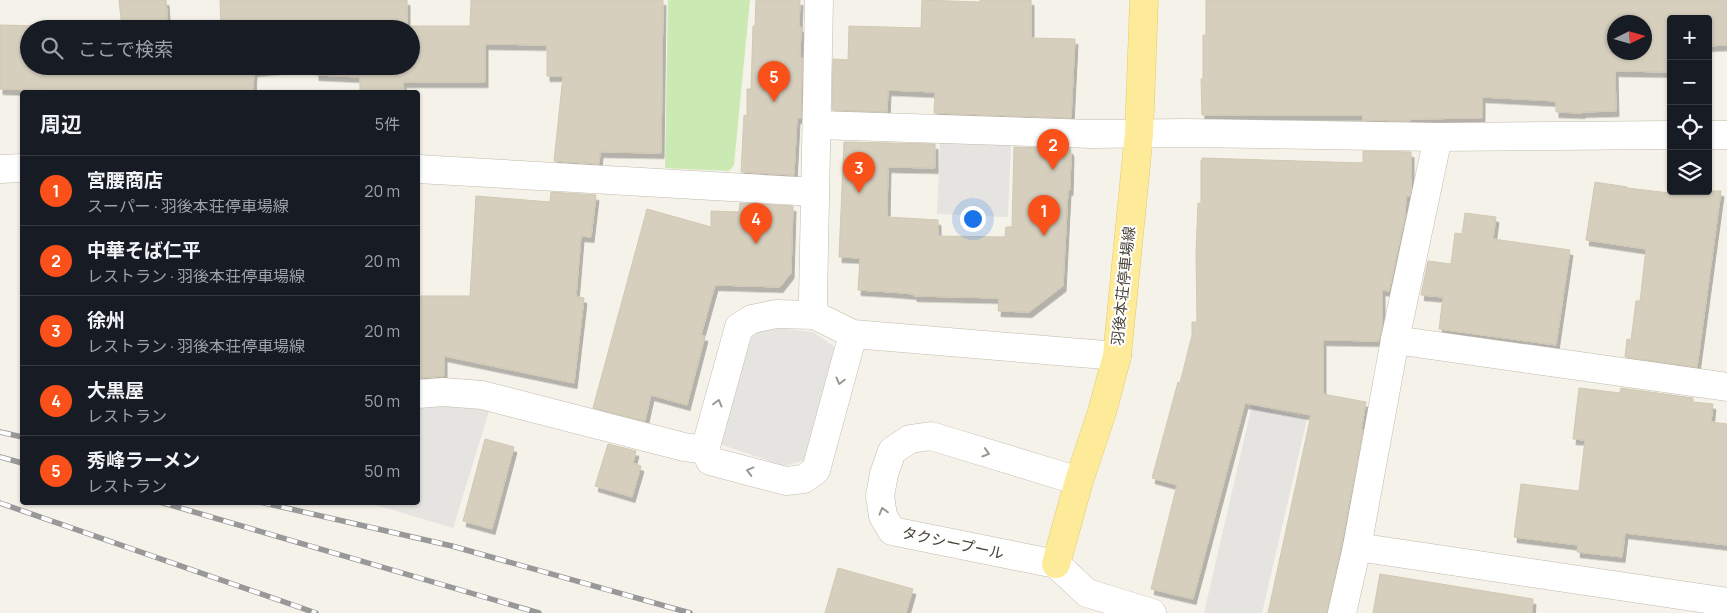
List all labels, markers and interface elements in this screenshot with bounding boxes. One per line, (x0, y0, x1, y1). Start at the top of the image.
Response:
north arrow (1607, 15, 1652, 60)
map controls (1667, 15, 1712, 195)
button: + (1667, 15, 1712, 60)
search box (20, 20, 420, 75)
icon: search (38, 34, 66, 62)
text: ここで検索 (78, 36, 173, 62)
button: − (1667, 60, 1712, 105)
pin: 5 (758, 61, 790, 102)
button: locate (1667, 105, 1712, 150)
text: 周辺 (40, 110, 82, 138)
text: 5件 (375, 113, 400, 135)
pin: 2 (1037, 129, 1069, 170)
button: layers (1667, 150, 1712, 195)
pin: 3 (843, 152, 875, 193)
text: 宮腰商店 (87, 167, 163, 193)
text: 1 (52, 180, 60, 202)
text: 20 m (364, 180, 400, 202)
text: スーパー · 羽後本荘停車場線 (87, 195, 289, 217)
pin: 1 (1028, 195, 1060, 236)
pin: 4 (740, 203, 772, 244)
your location (960, 206, 986, 232)
street label: 羽後本荘停車場線 (1106, 225, 1140, 347)
text: 中華そば仁平 (87, 237, 201, 263)
text: 2 (51, 250, 61, 272)
text: 20 m (364, 250, 400, 272)
text: レストラン · 羽後本荘停車場線 (87, 265, 305, 287)
text: 徐州 (87, 307, 125, 333)
text: 3 (51, 320, 61, 342)
text: 20 m (364, 320, 400, 342)
text: レストラン · 羽後本荘停車場線 (87, 335, 305, 357)
text: 大黒屋 (87, 377, 144, 403)
one-way arrow (835, 377, 846, 386)
text: 4 (51, 390, 61, 412)
text: 50 m (364, 390, 400, 412)
one-way arrow (713, 400, 723, 408)
text: レストラン (87, 405, 167, 427)
text: 秀峰ラーメン (87, 447, 200, 473)
one-way arrow (981, 447, 989, 457)
text: 5 (51, 460, 61, 482)
text: 50 m (364, 460, 400, 482)
one-way arrow (746, 467, 754, 477)
text: レストラン (87, 475, 167, 497)
one-way arrow (878, 507, 889, 515)
street label: タクシープール (900, 522, 1006, 564)

